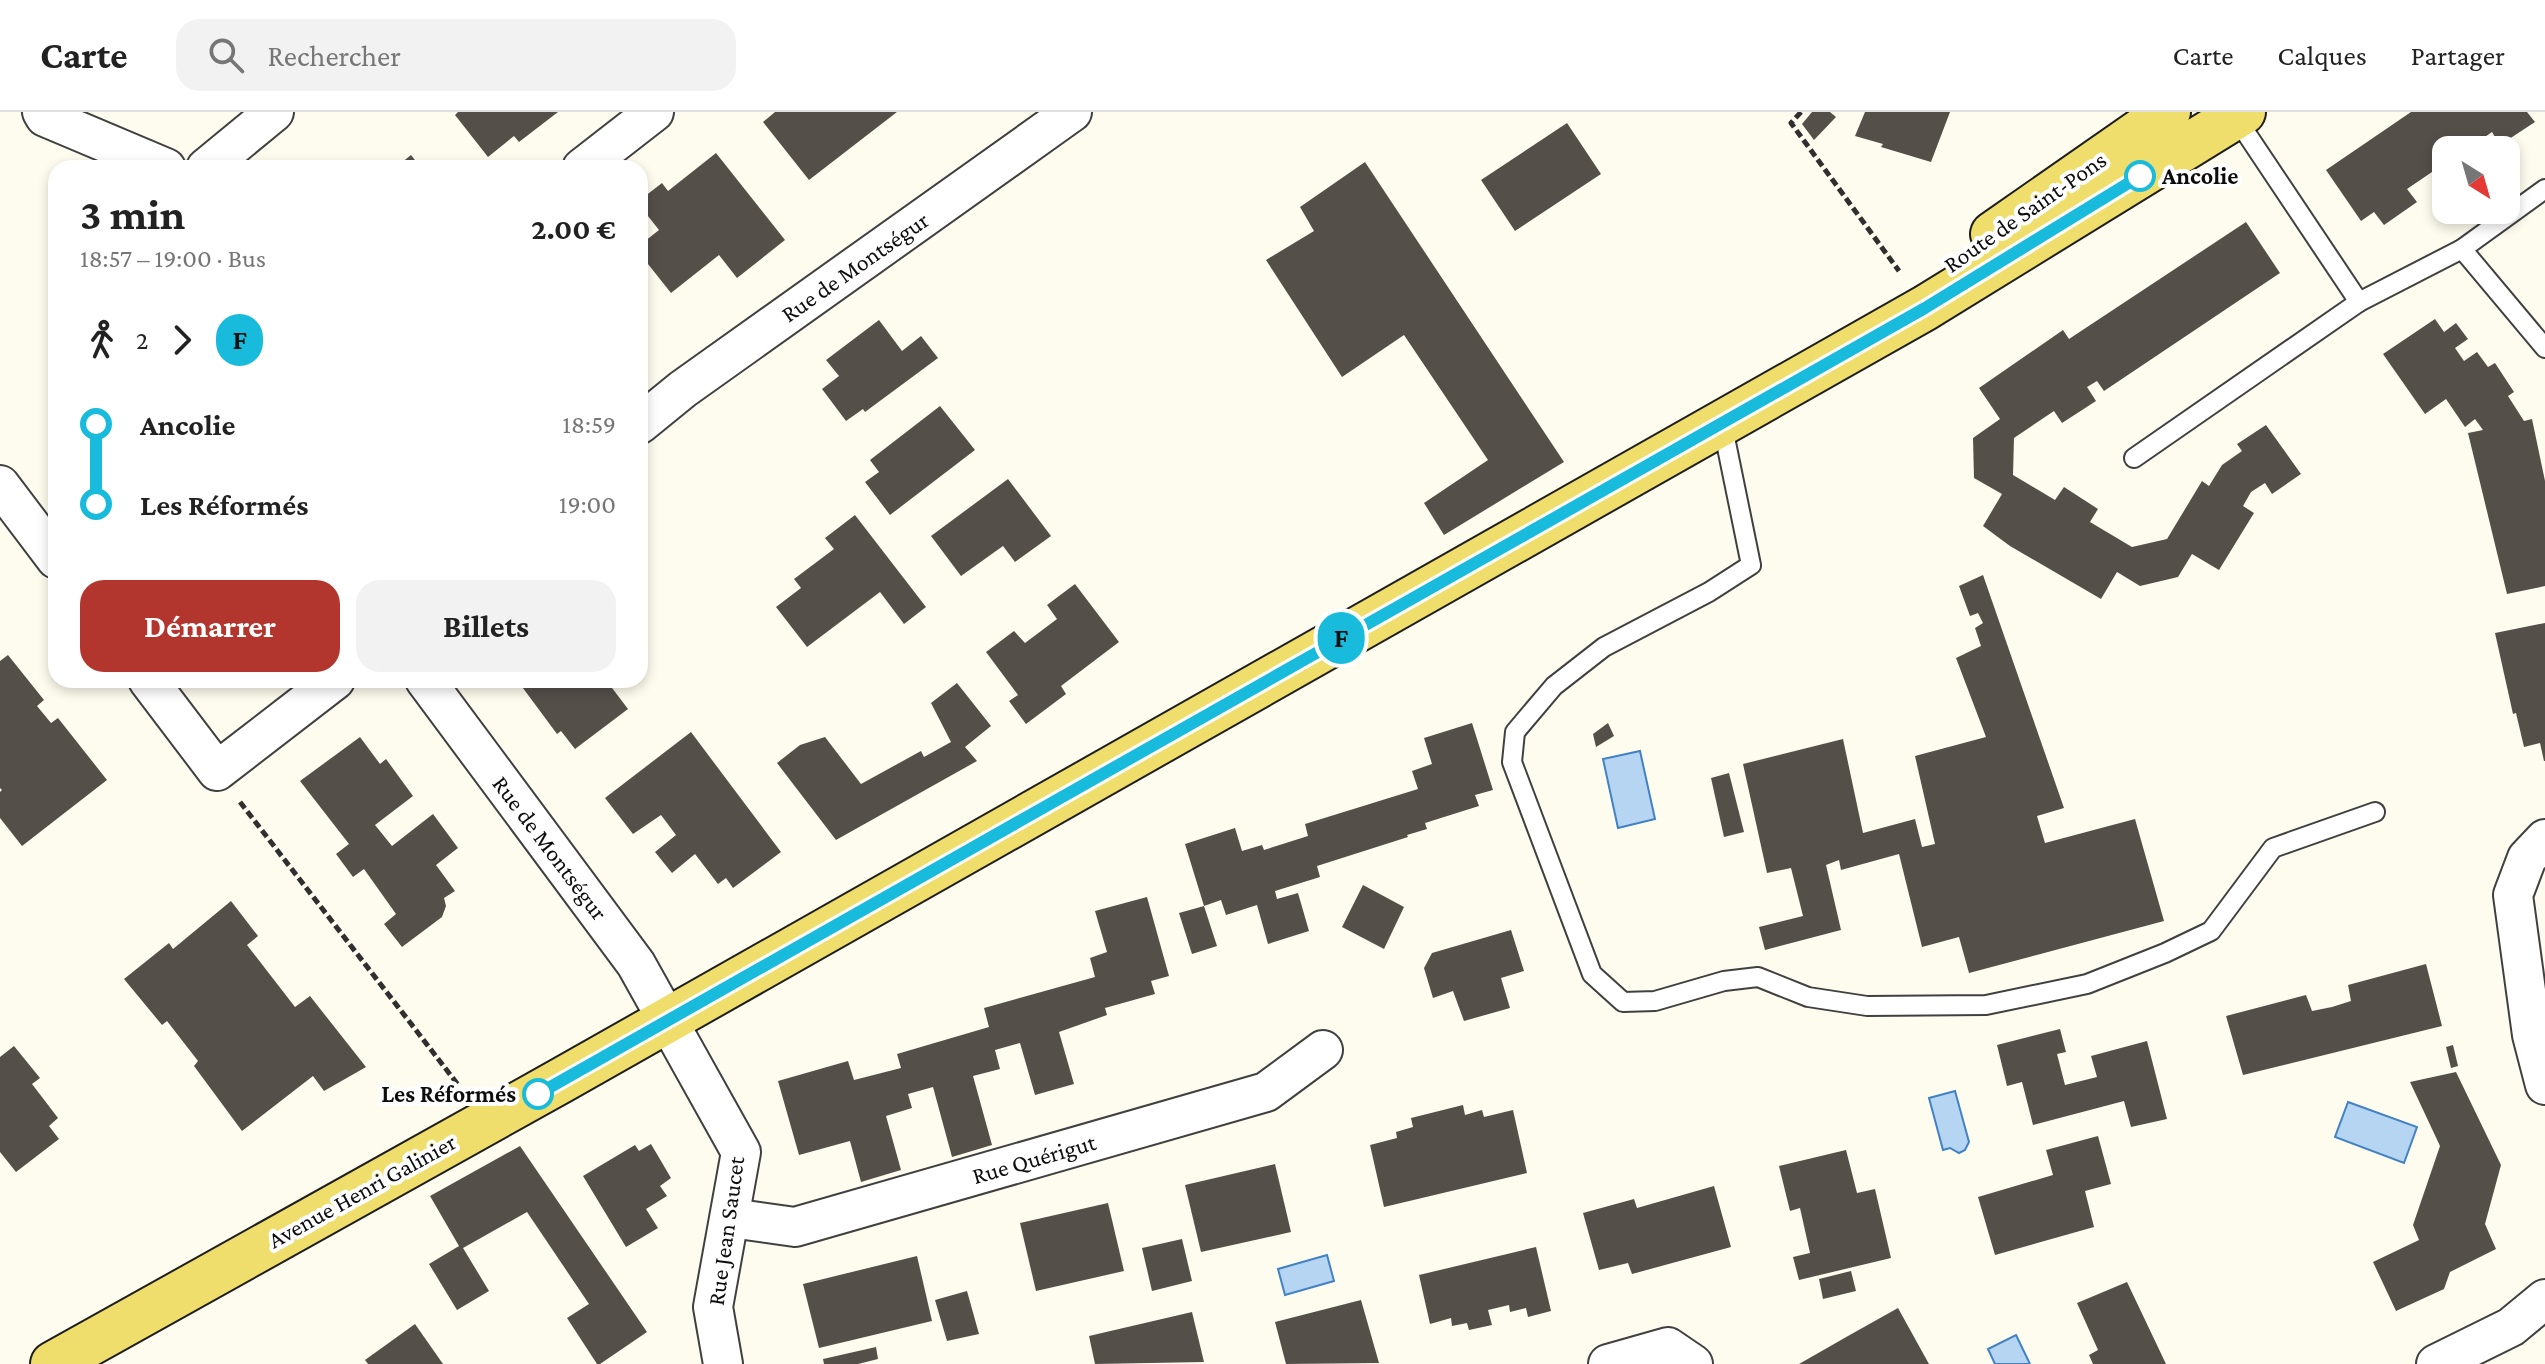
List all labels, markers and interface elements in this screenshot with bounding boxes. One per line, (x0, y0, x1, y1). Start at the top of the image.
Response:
search box (176, 19, 736, 91)
icon: search (204, 33, 248, 77)
text: Carte (40, 34, 128, 76)
text: Rechercher (268, 39, 401, 72)
text: Carte (2173, 40, 2234, 71)
text: Calques (2278, 40, 2367, 71)
text: Partager (2411, 40, 2505, 71)
north arrow (2432, 136, 2520, 224)
map controls (2432, 136, 2520, 224)
street label: Route de Saint-Pons (1938, 145, 2111, 278)
marker: Ancolie (2125, 161, 2155, 191)
place label: Ancolie (2161, 162, 2238, 189)
text: 3 min (80, 190, 185, 238)
street label: Rue de Montségur (776, 205, 934, 327)
text: 2.00 € (531, 212, 616, 245)
text: 18:57 – 19:00 · Bus (80, 244, 266, 273)
icon: walk (80, 318, 124, 362)
icon: forward (160, 318, 204, 362)
text: F (232, 324, 247, 355)
text: 2 (136, 326, 148, 355)
text: Ancolie (140, 408, 235, 441)
text: 18:59 (562, 410, 616, 439)
text: Les Réformés (140, 488, 309, 521)
text: 19:00 (559, 490, 616, 519)
button: Démarrer (80, 580, 340, 672)
button: Billets (356, 580, 616, 672)
line badge: F (1315, 612, 1367, 664)
text: F (1334, 622, 1348, 653)
street label: Rue de Montségur (487, 770, 614, 926)
marker: Les Réformés (523, 1079, 553, 1109)
place label: Les Réformés (381, 1080, 516, 1107)
street label: Avenue Henri Galinier (263, 1127, 461, 1253)
street label: Rue Quérigut (969, 1128, 1100, 1189)
street label: Rue Jean Saucet (702, 1154, 749, 1307)

